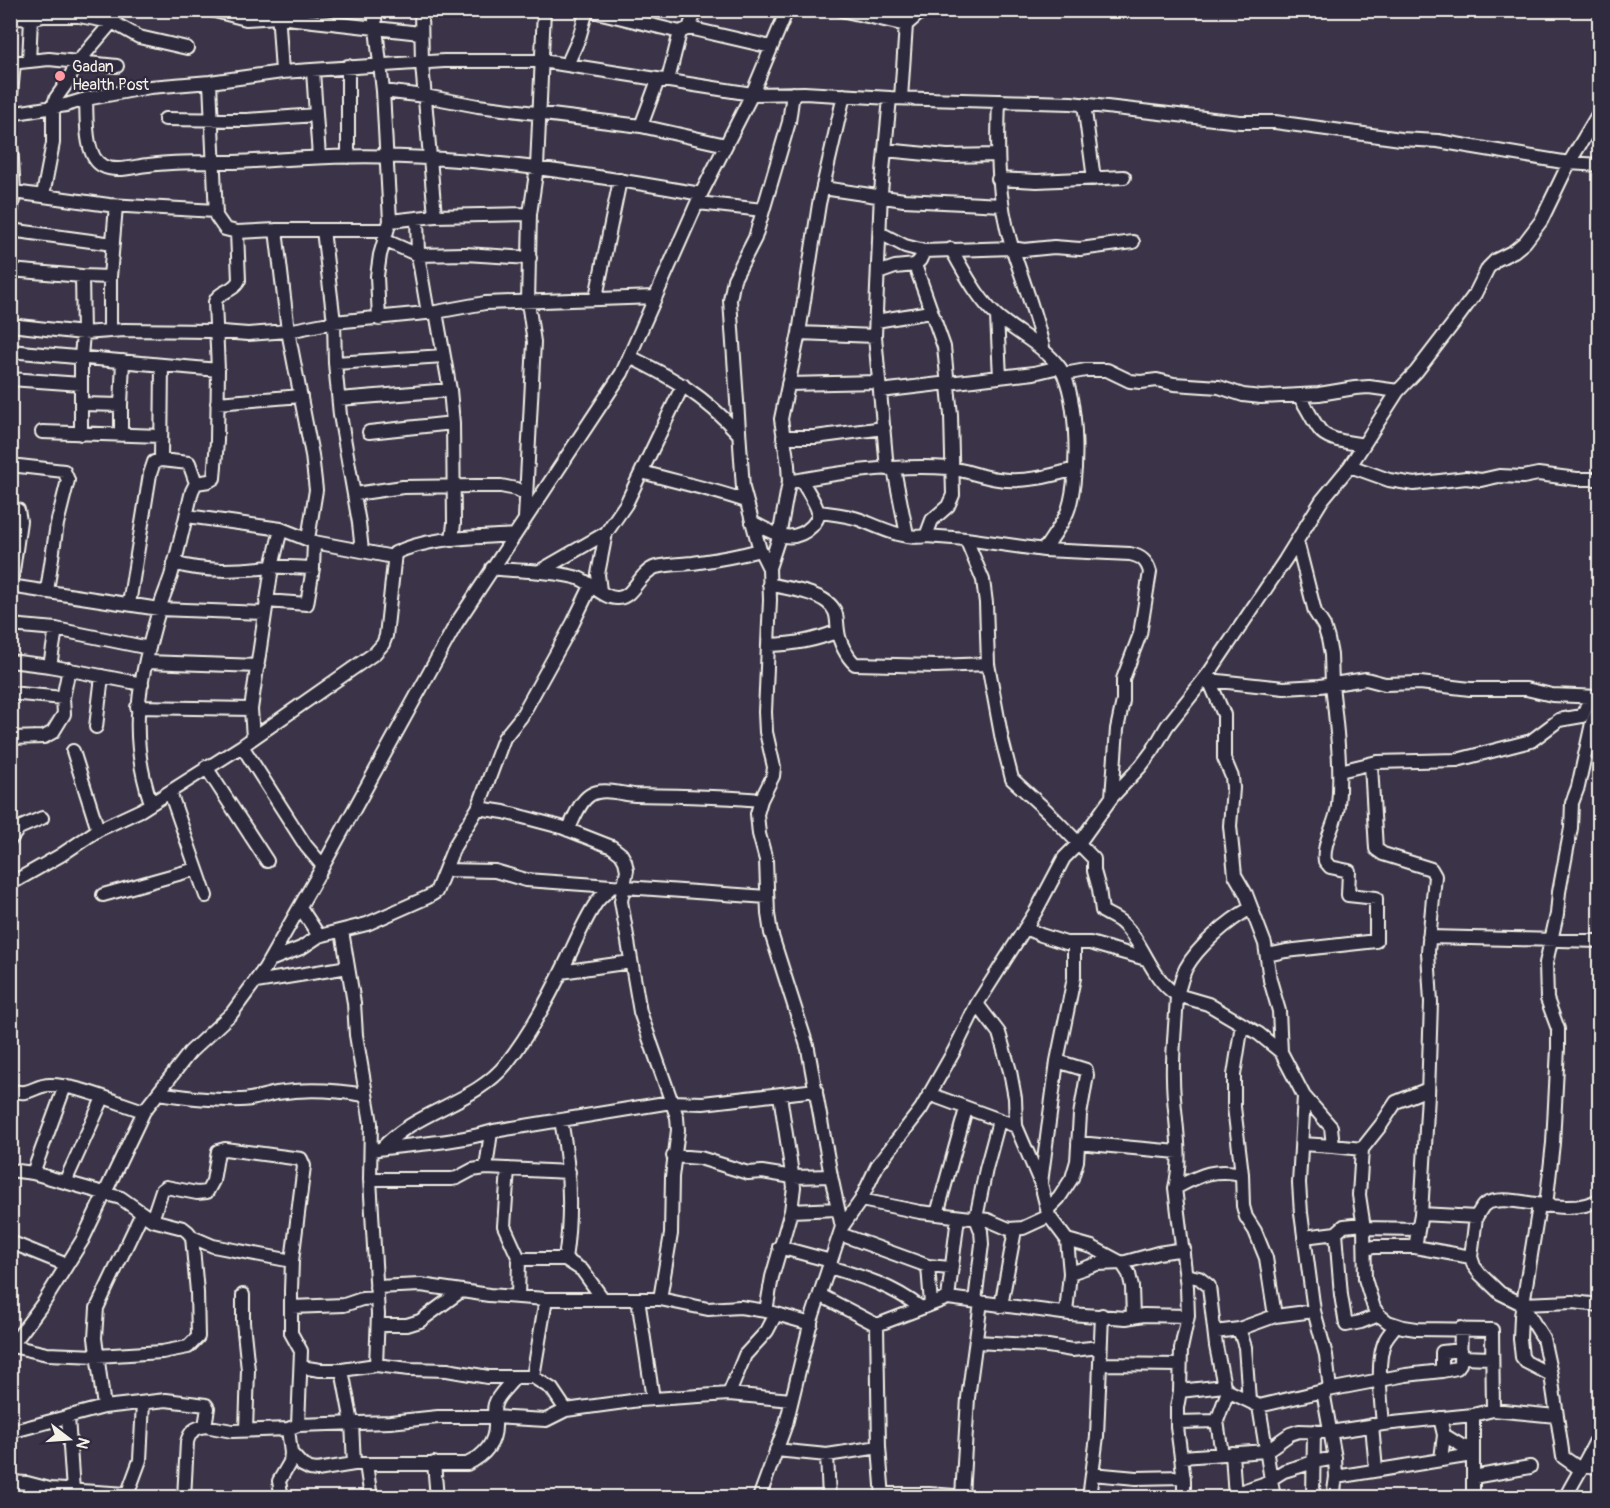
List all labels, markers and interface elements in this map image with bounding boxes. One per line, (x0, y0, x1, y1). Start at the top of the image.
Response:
place label: Gadan Health Post (72, 57, 150, 95)
marker: Gadan Health Post (53, 69, 67, 83)
north arrow (39, 1409, 99, 1469)
text: N (71, 1435, 94, 1451)

